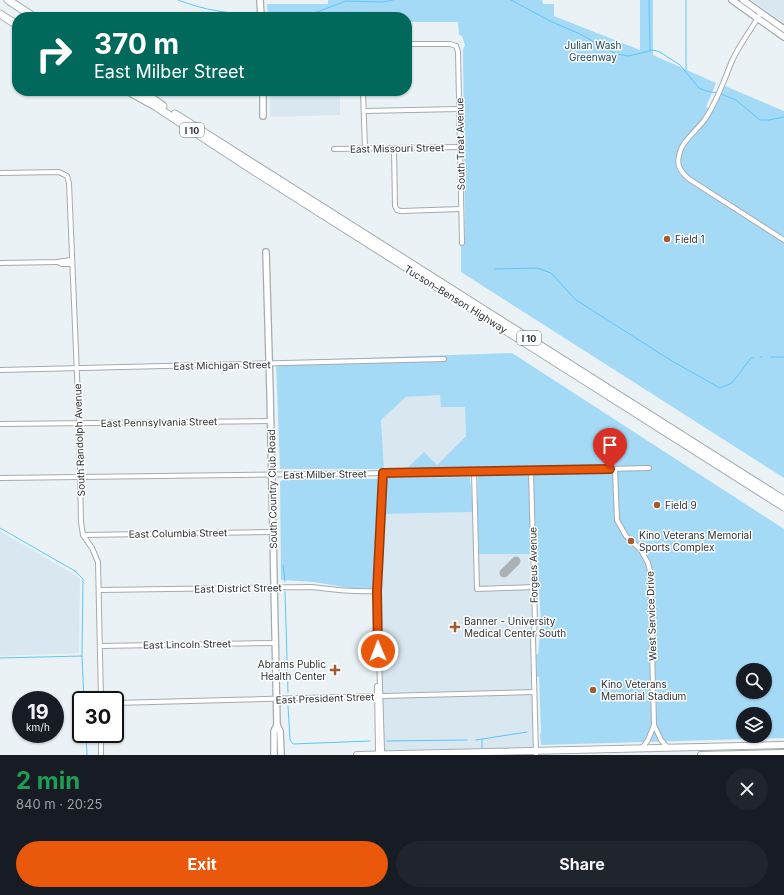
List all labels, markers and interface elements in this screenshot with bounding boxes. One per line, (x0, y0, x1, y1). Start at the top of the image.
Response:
text: 370 m (94, 27, 179, 61)
icon: right (28, 28, 80, 80)
park label: Julian Wash Greenway (565, 39, 622, 63)
text: East Milber Street (94, 61, 245, 82)
street label: South Treat Avenue (453, 97, 467, 190)
road number: I 10 (180, 123, 204, 137)
street label: East Missouri Street (350, 141, 445, 155)
place label: Field 1 (675, 233, 705, 245)
marker: Field 1 (662, 234, 672, 244)
street label: Tucson–Benson Highway (402, 262, 510, 336)
road number: I 10 (517, 331, 541, 345)
street label: East Michigan Street (173, 358, 271, 372)
street label: South Randolph Avenue (71, 383, 87, 497)
street label: East Pennsylvania Street (101, 415, 218, 429)
pin (593, 428, 627, 469)
street label: South Country Club Road (265, 429, 279, 549)
icon: arrive (599, 434, 621, 456)
street label: East Milber Street (283, 467, 368, 481)
place label: Field 9 (665, 499, 697, 511)
marker: Field 9 (652, 500, 662, 510)
street label: East Columbia Street (129, 526, 228, 540)
street label: Forgeus Avenue (526, 527, 540, 603)
place label: Kino Veterans Memorial Sports Complex (639, 529, 752, 553)
marker: Kino Veterans Memorial Sports Complex (626, 536, 636, 546)
street label: West Service Drive (643, 571, 659, 661)
street label: East District Street (194, 581, 283, 595)
place label: Banner - University Medical Center South (464, 615, 566, 639)
marker: Banner - University Medical Center South (449, 621, 461, 633)
position arrow (357, 630, 399, 672)
street label: East Lincoln Street (143, 637, 232, 651)
place label: Abrams Public Health Center (258, 658, 326, 682)
map controls (736, 663, 772, 743)
button: search (736, 663, 772, 699)
marker: Abrams Public Health Center (329, 664, 341, 676)
place label: Kino Veterans Memorial Stadium (601, 678, 686, 702)
marker: Kino Veterans Memorial Stadium (588, 685, 598, 695)
street label: East President Street (275, 690, 375, 706)
speed limit sign: 30 (72, 691, 124, 743)
text: 19 (27, 700, 49, 724)
button: layers (736, 707, 772, 743)
text: km/h (26, 721, 50, 733)
text: 2 min (16, 766, 80, 795)
button: close (726, 768, 768, 810)
text: 840 m · 20:25 (16, 796, 102, 812)
button: Exit (16, 841, 388, 887)
button: Share (396, 841, 768, 887)

